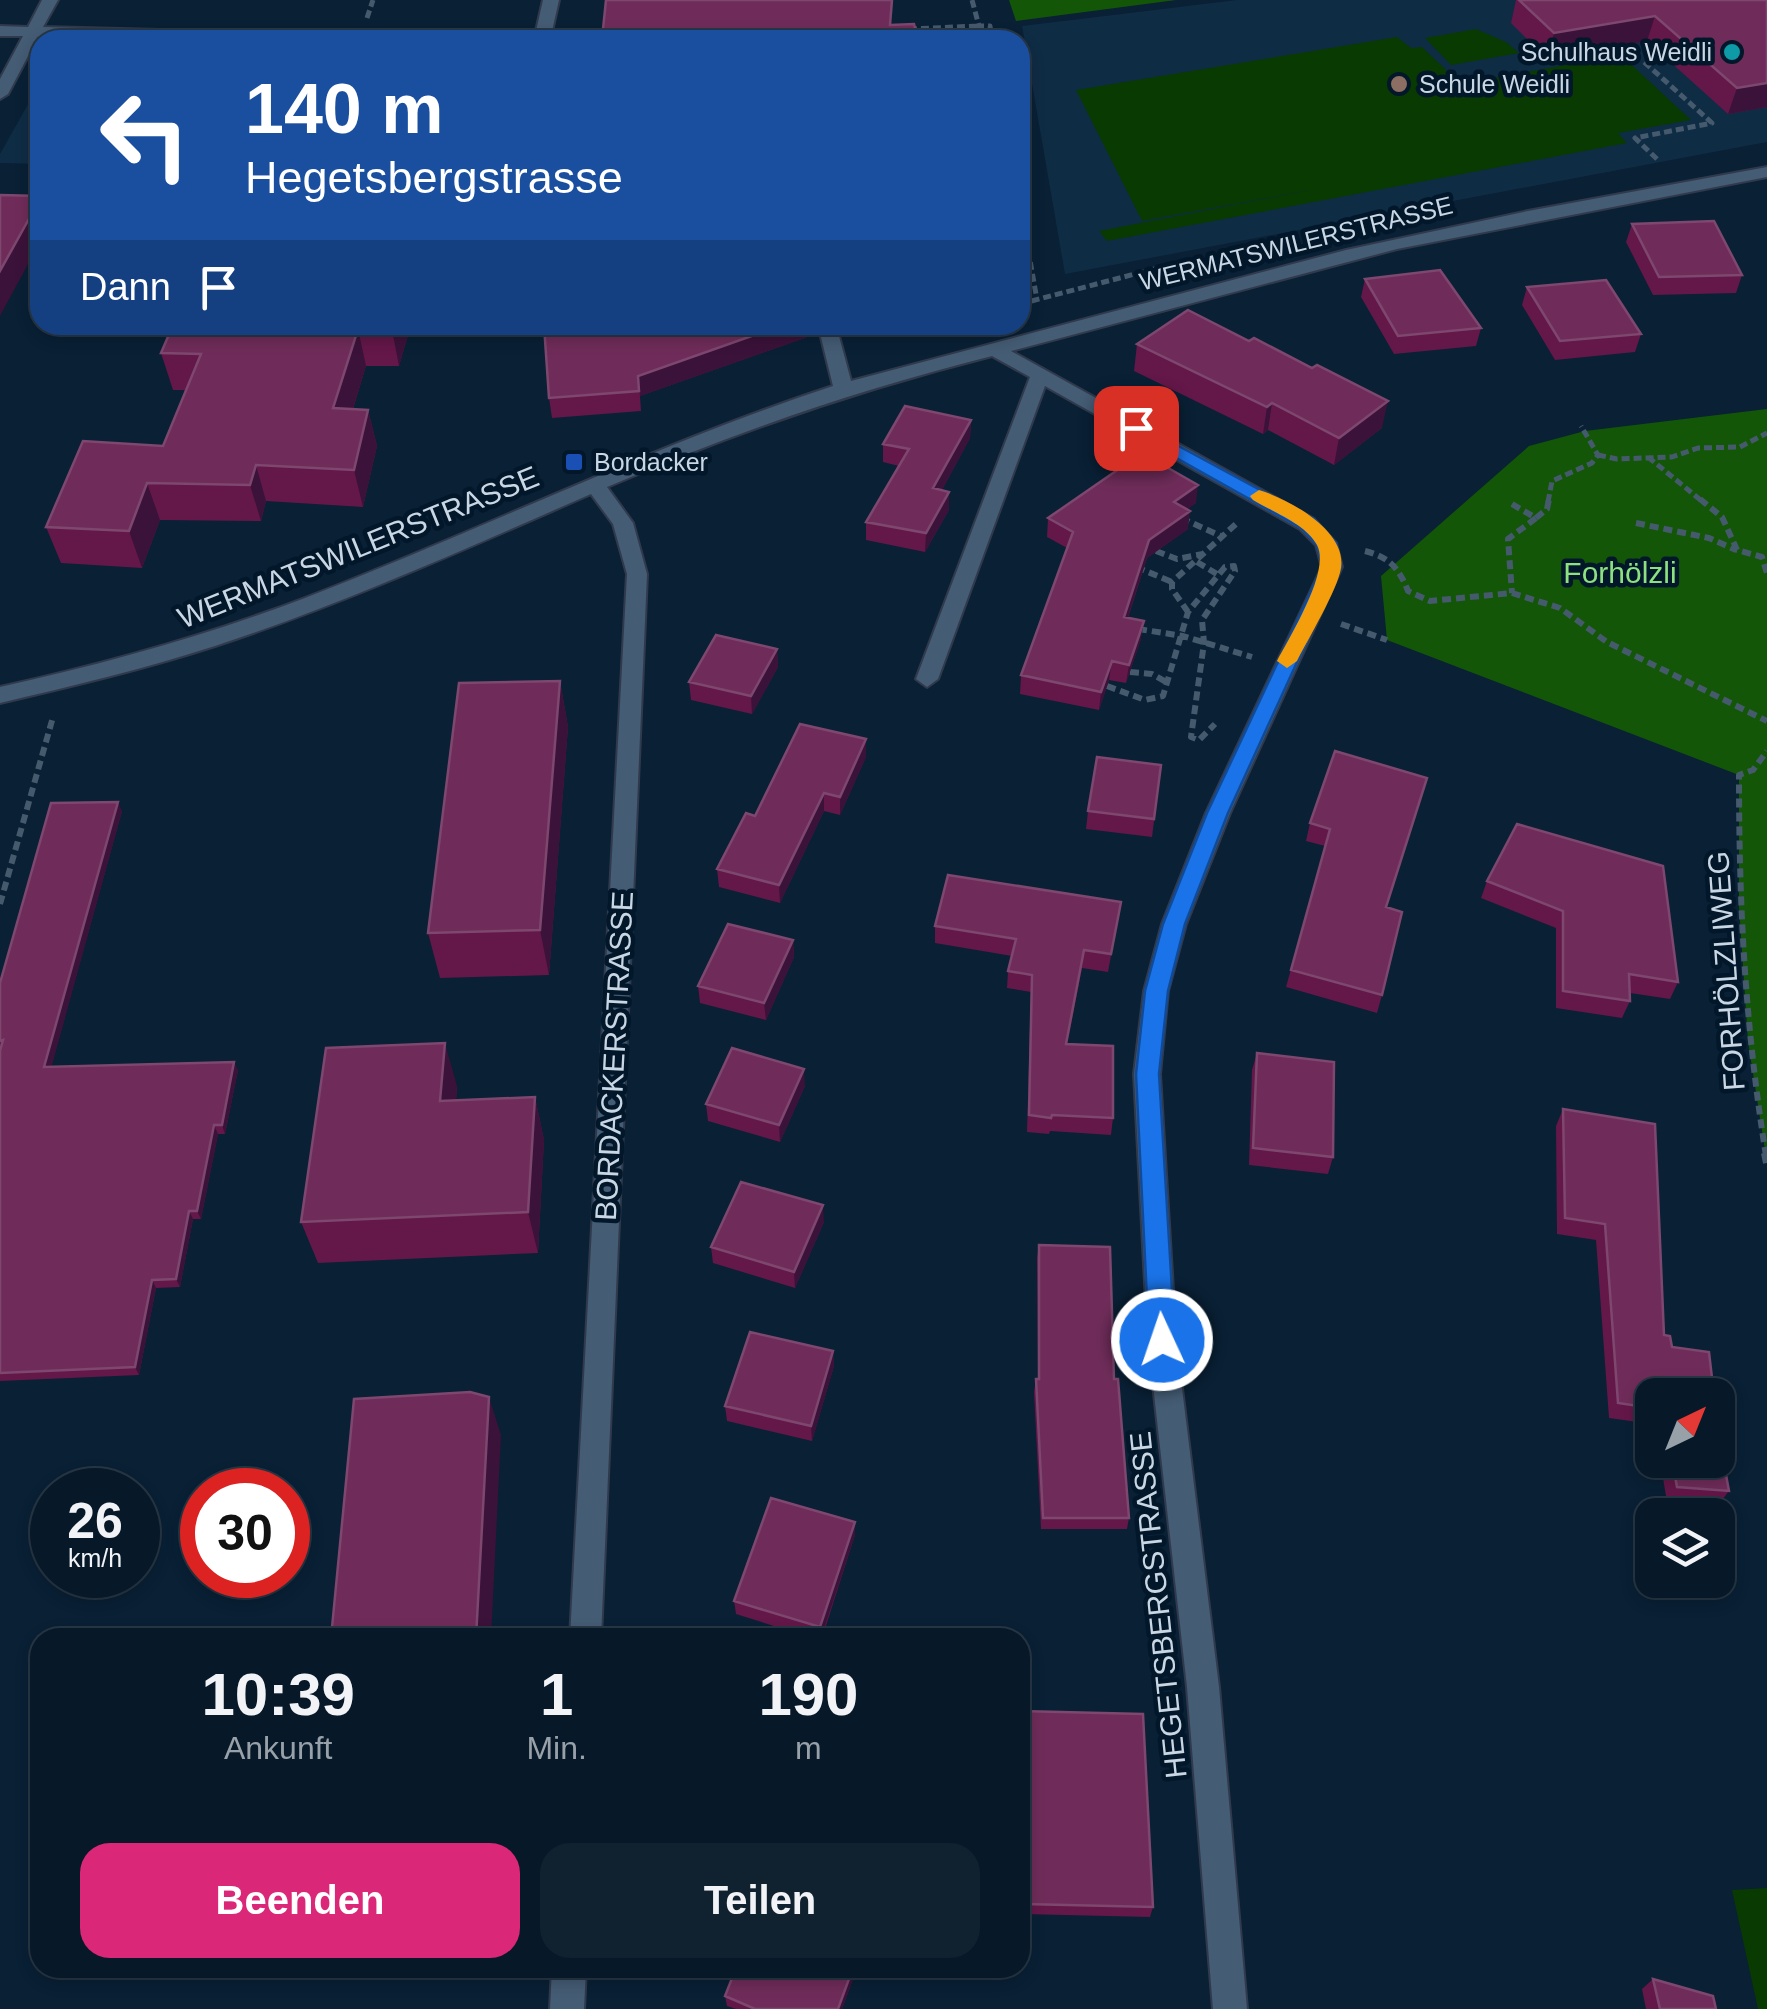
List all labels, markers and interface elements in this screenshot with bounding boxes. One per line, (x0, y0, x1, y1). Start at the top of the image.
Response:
place label: Schulhaus Weidli (1521, 38, 1712, 66)
marker: Schulhaus Weidli (1721, 41, 1743, 63)
icon: left (80, 70, 210, 200)
text: 140 m (245, 70, 443, 148)
place label: Schule Weidli (1419, 70, 1570, 98)
marker: Schule Weidli (1388, 73, 1410, 95)
text: Hegetsbergstrasse (245, 152, 623, 203)
street label: WERMATSWILERSTRASSE (1136, 190, 1456, 296)
icon: arrive (191, 260, 246, 315)
text: Dann (80, 266, 171, 308)
pin (1094, 386, 1179, 471)
icon: arrive (1109, 401, 1164, 456)
place label: Bordacker (594, 448, 708, 476)
marker: Bordacker (563, 451, 585, 473)
street label: WERMATSWILERSTRASSE (173, 459, 543, 635)
park label: Forhölzli (1563, 556, 1677, 589)
street label: FORHÖLZLIWEG (1701, 850, 1751, 1092)
street label: BORDACKERSTRASSE (589, 890, 639, 1222)
position arrow (1110, 1288, 1214, 1392)
north arrow (1635, 1378, 1735, 1478)
map controls (1635, 1378, 1735, 1598)
street label: HEGETSBERGSTRASSE (1123, 1430, 1193, 1780)
speed limit sign: 30 (180, 1468, 310, 1598)
text: 26 (67, 1493, 123, 1549)
button: layers (1635, 1498, 1735, 1598)
text: km/h (68, 1544, 122, 1572)
text: 10:39 (201, 1661, 355, 1728)
text: 1 (540, 1661, 573, 1728)
text: 190 (758, 1661, 858, 1728)
text: Ankunft (224, 1730, 332, 1766)
text: Min. (526, 1730, 587, 1766)
text: m (795, 1730, 822, 1766)
button: Beenden (80, 1843, 520, 1958)
button: Teilen (540, 1843, 980, 1958)

